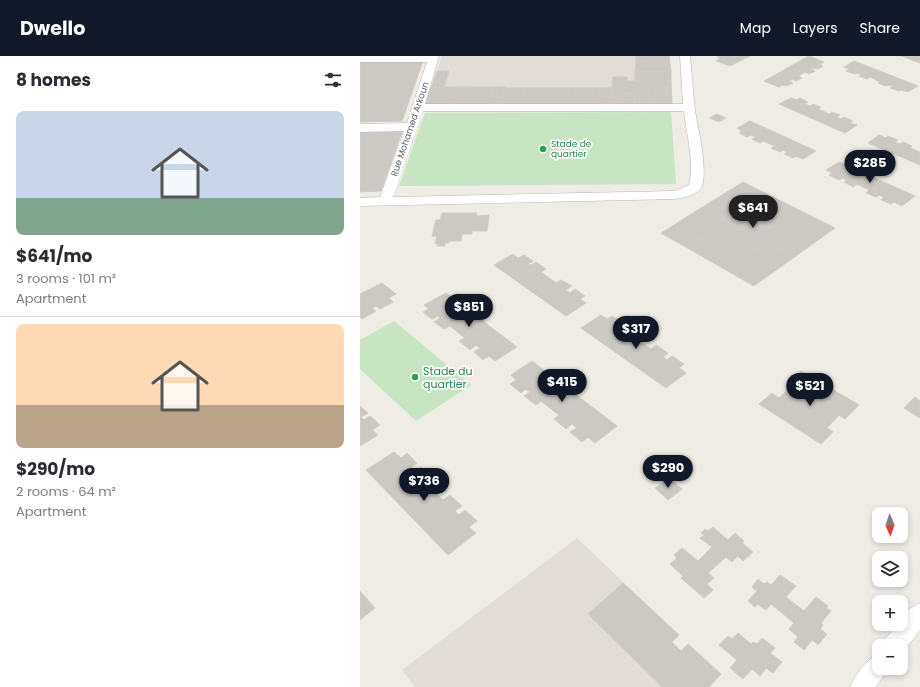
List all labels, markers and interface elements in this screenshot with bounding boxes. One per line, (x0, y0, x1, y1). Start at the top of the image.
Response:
text: Dwello (20, 15, 85, 42)
text: Map (740, 18, 771, 38)
text: Layers (793, 18, 837, 38)
text: Share (859, 18, 900, 38)
text: 8 homes (16, 68, 91, 92)
icon: filters (322, 69, 344, 91)
street label: Rue Mohamed Arkoun (388, 80, 432, 178)
icon: home (144, 137, 216, 209)
place label: Stade de quartier (551, 138, 592, 160)
marker: Stade de quartier (538, 144, 548, 154)
pin: $285 (846, 150, 894, 184)
text: $285 (854, 153, 886, 172)
pin: $641 (729, 195, 777, 229)
text: $641 (738, 198, 768, 217)
text: $641/mo (16, 244, 92, 268)
text: 3 rooms · 101 m² (16, 269, 116, 288)
text: Apartment (16, 289, 86, 308)
pin: $851 (445, 294, 493, 328)
text: $851 (454, 297, 484, 316)
pin: $317 (612, 316, 660, 350)
text: $317 (622, 319, 650, 338)
icon: home (144, 350, 216, 422)
place label: Stade du quartier (423, 363, 473, 392)
pin: $415 (538, 369, 586, 403)
marker: Stade du quartier (410, 372, 420, 382)
text: $415 (547, 372, 577, 391)
pin: $521 (786, 373, 834, 407)
text: $521 (795, 376, 825, 395)
pin: $290 (644, 455, 692, 489)
text: $290/mo (16, 457, 95, 481)
text: $290 (652, 458, 684, 477)
pin: $736 (400, 468, 448, 502)
text: $736 (408, 471, 440, 490)
text: 2 rooms · 64 m² (16, 482, 116, 501)
text: Apartment (16, 502, 86, 521)
north arrow (872, 507, 908, 543)
map controls (872, 507, 908, 675)
button: layers (872, 551, 908, 587)
button: + (872, 595, 908, 631)
button: − (872, 639, 908, 675)

